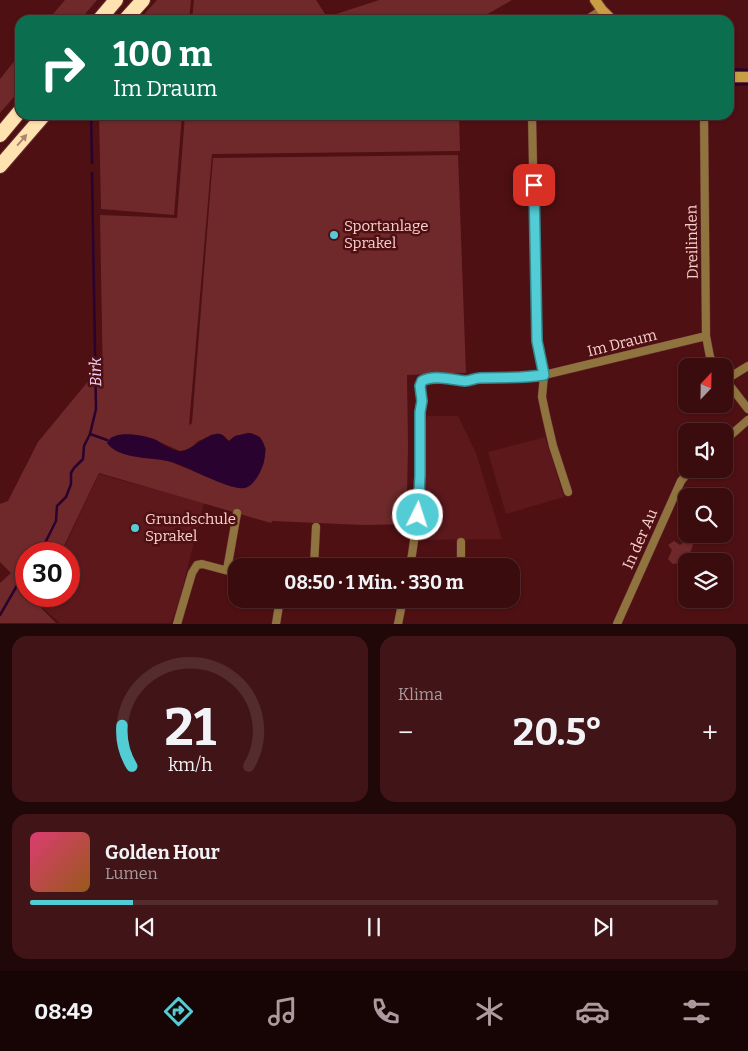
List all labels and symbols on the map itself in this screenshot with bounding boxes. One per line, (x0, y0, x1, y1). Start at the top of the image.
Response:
one-way arrow (16, 135, 28, 147)
pin (513, 164, 555, 206)
street label: Dreilinden (682, 204, 702, 279)
place label: Sportanlage Sprakel (344, 217, 428, 252)
marker: Sportanlage Sprakel (328, 229, 340, 241)
street label: Im Draum (585, 326, 659, 360)
water label: Birk (86, 357, 105, 387)
north arrow (678, 358, 732, 412)
position arrow (391, 488, 443, 540)
street label: In der Au (619, 506, 661, 572)
place label: Grundschule Sprakel (145, 510, 236, 545)
marker: Grundschule Sprakel (129, 522, 141, 534)
speed limit sign: 30 (15, 542, 80, 607)

